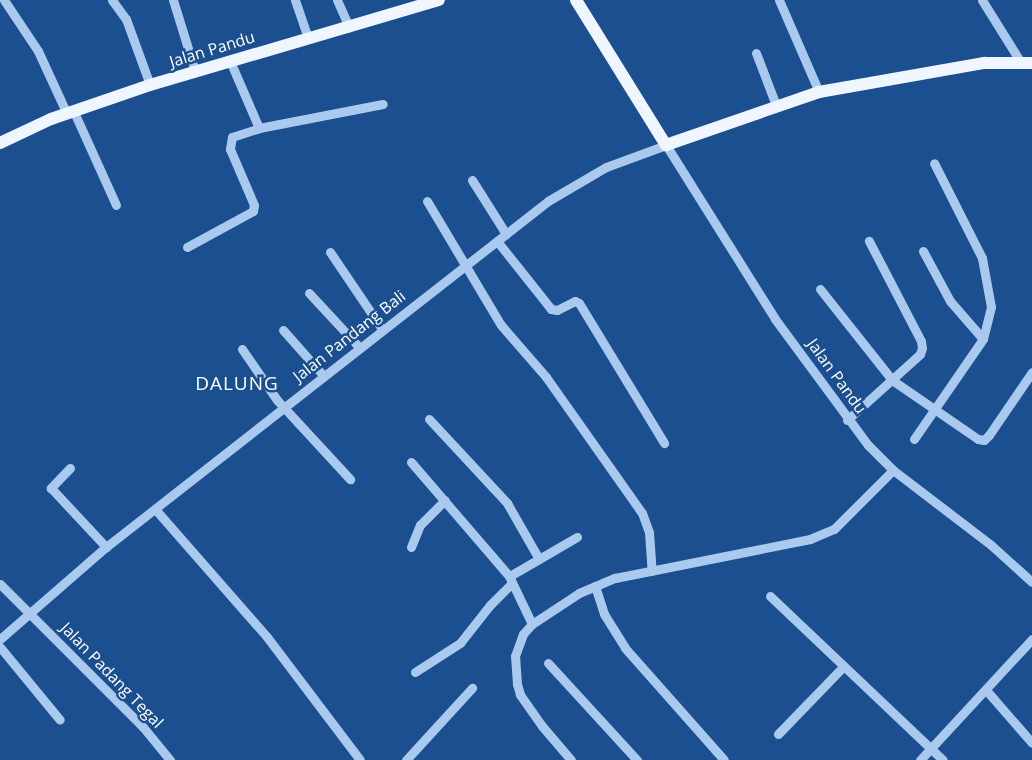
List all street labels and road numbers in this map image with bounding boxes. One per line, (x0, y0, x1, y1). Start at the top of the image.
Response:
street label: Jalan Pandu (167, 27, 257, 71)
street label: Jalan Pandang Bali (289, 286, 409, 386)
street label: Jalan Pandu (803, 335, 871, 417)
street label: Jalan Padang Tegal (57, 618, 167, 732)

